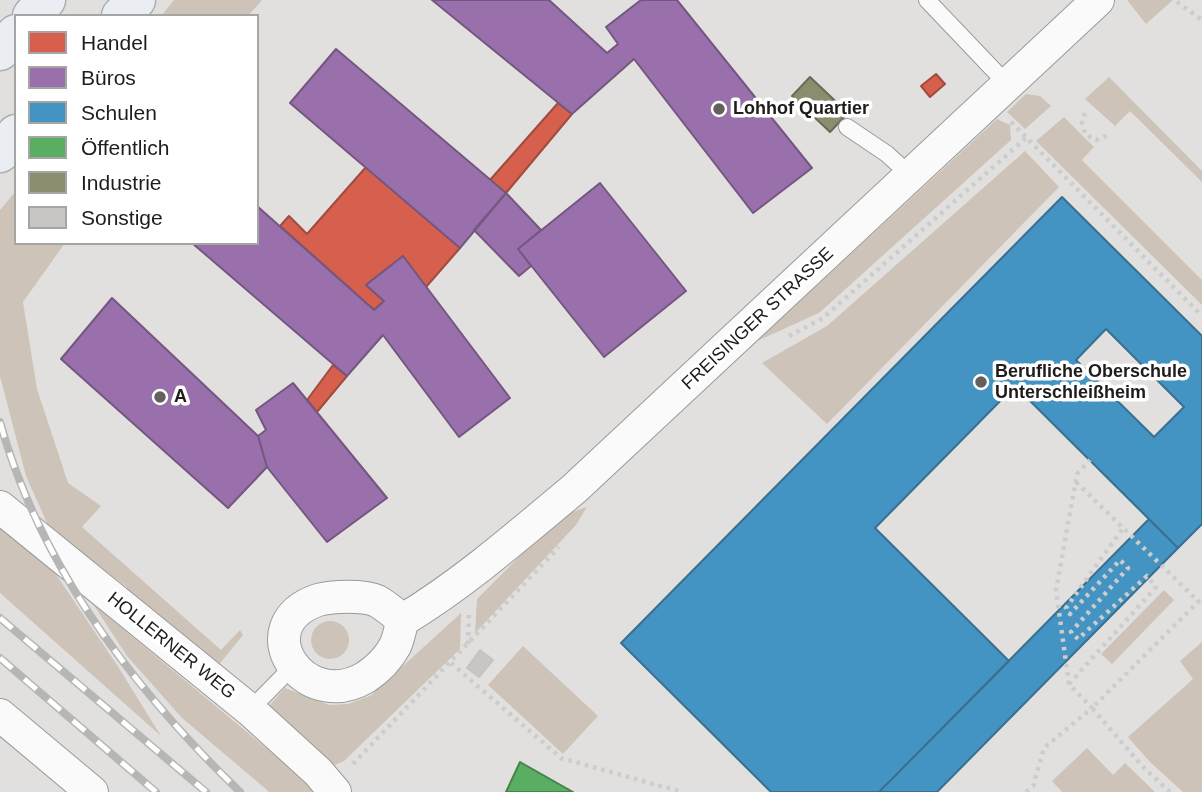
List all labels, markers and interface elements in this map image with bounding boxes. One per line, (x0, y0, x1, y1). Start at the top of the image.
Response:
legend (14, 14, 259, 245)
text: Handel (81, 31, 148, 54)
text: Büros (81, 66, 136, 89)
place label: Lohhof Quartier (733, 98, 869, 120)
text: Schulen (81, 101, 157, 124)
marker: Lohhof Quartier (711, 101, 727, 117)
text: Öffentlich (81, 136, 169, 159)
text: Industrie (81, 171, 162, 194)
text: Sonstige (81, 206, 163, 229)
street label: FREISINGER STRASSE (678, 243, 838, 395)
place label: Berufliche Oberschule Unterschleißheim (995, 361, 1187, 404)
marker: Berufliche Oberschule Unterschleißheim (973, 374, 989, 390)
place label: A (174, 386, 187, 408)
marker: A (152, 389, 168, 405)
street label: HOLLERNER WEG (103, 588, 239, 704)

